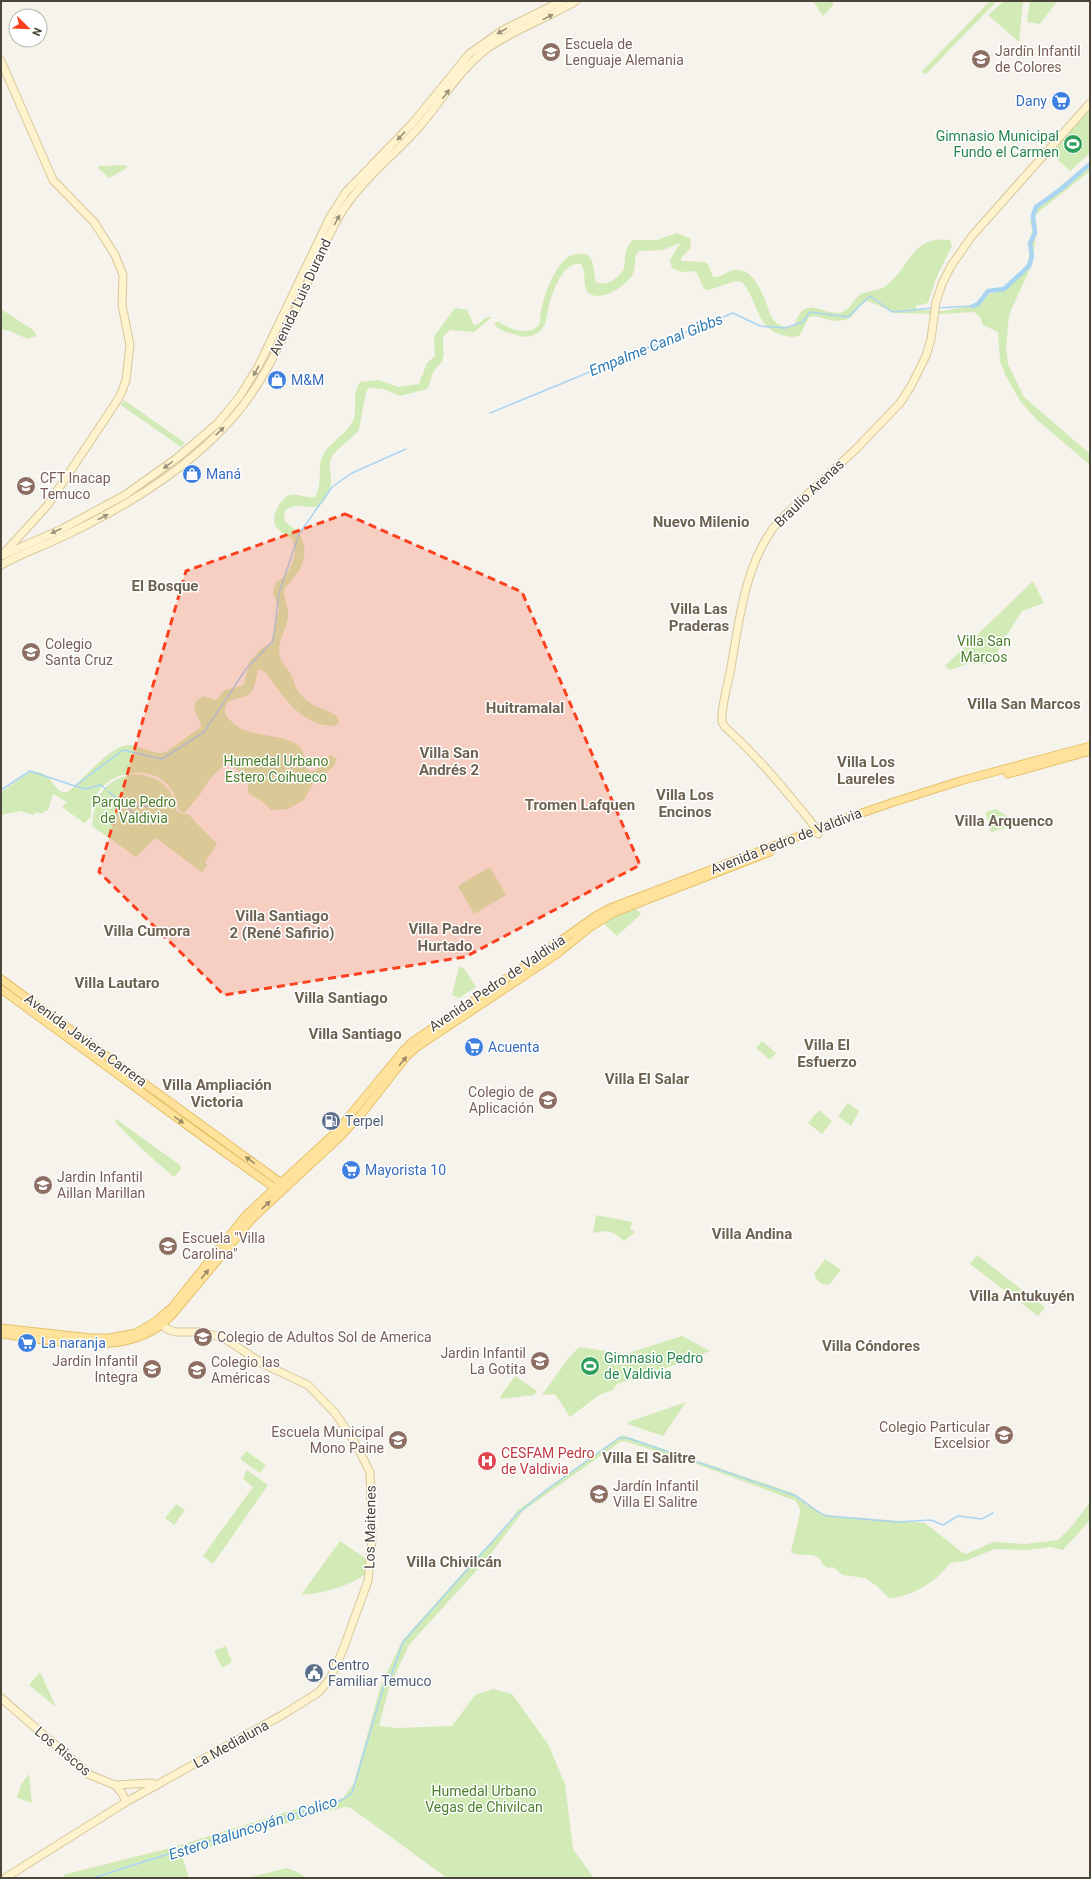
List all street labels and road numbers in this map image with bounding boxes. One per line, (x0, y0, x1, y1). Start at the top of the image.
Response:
street label: Avenida Luis Durand (266, 236, 334, 358)
street label: Braulio Arenas (771, 456, 847, 530)
street label: Avenida Pedro de Valdivia (708, 805, 864, 877)
street label: Avenida Pedro de Valdivia (426, 931, 568, 1035)
street label: Avenida Javiera Carrera (22, 990, 150, 1090)
street label: Los Maitenes (361, 1485, 379, 1569)
street label: La Medialuna (191, 1717, 271, 1771)
street label: Los Riscos (32, 1723, 94, 1779)

